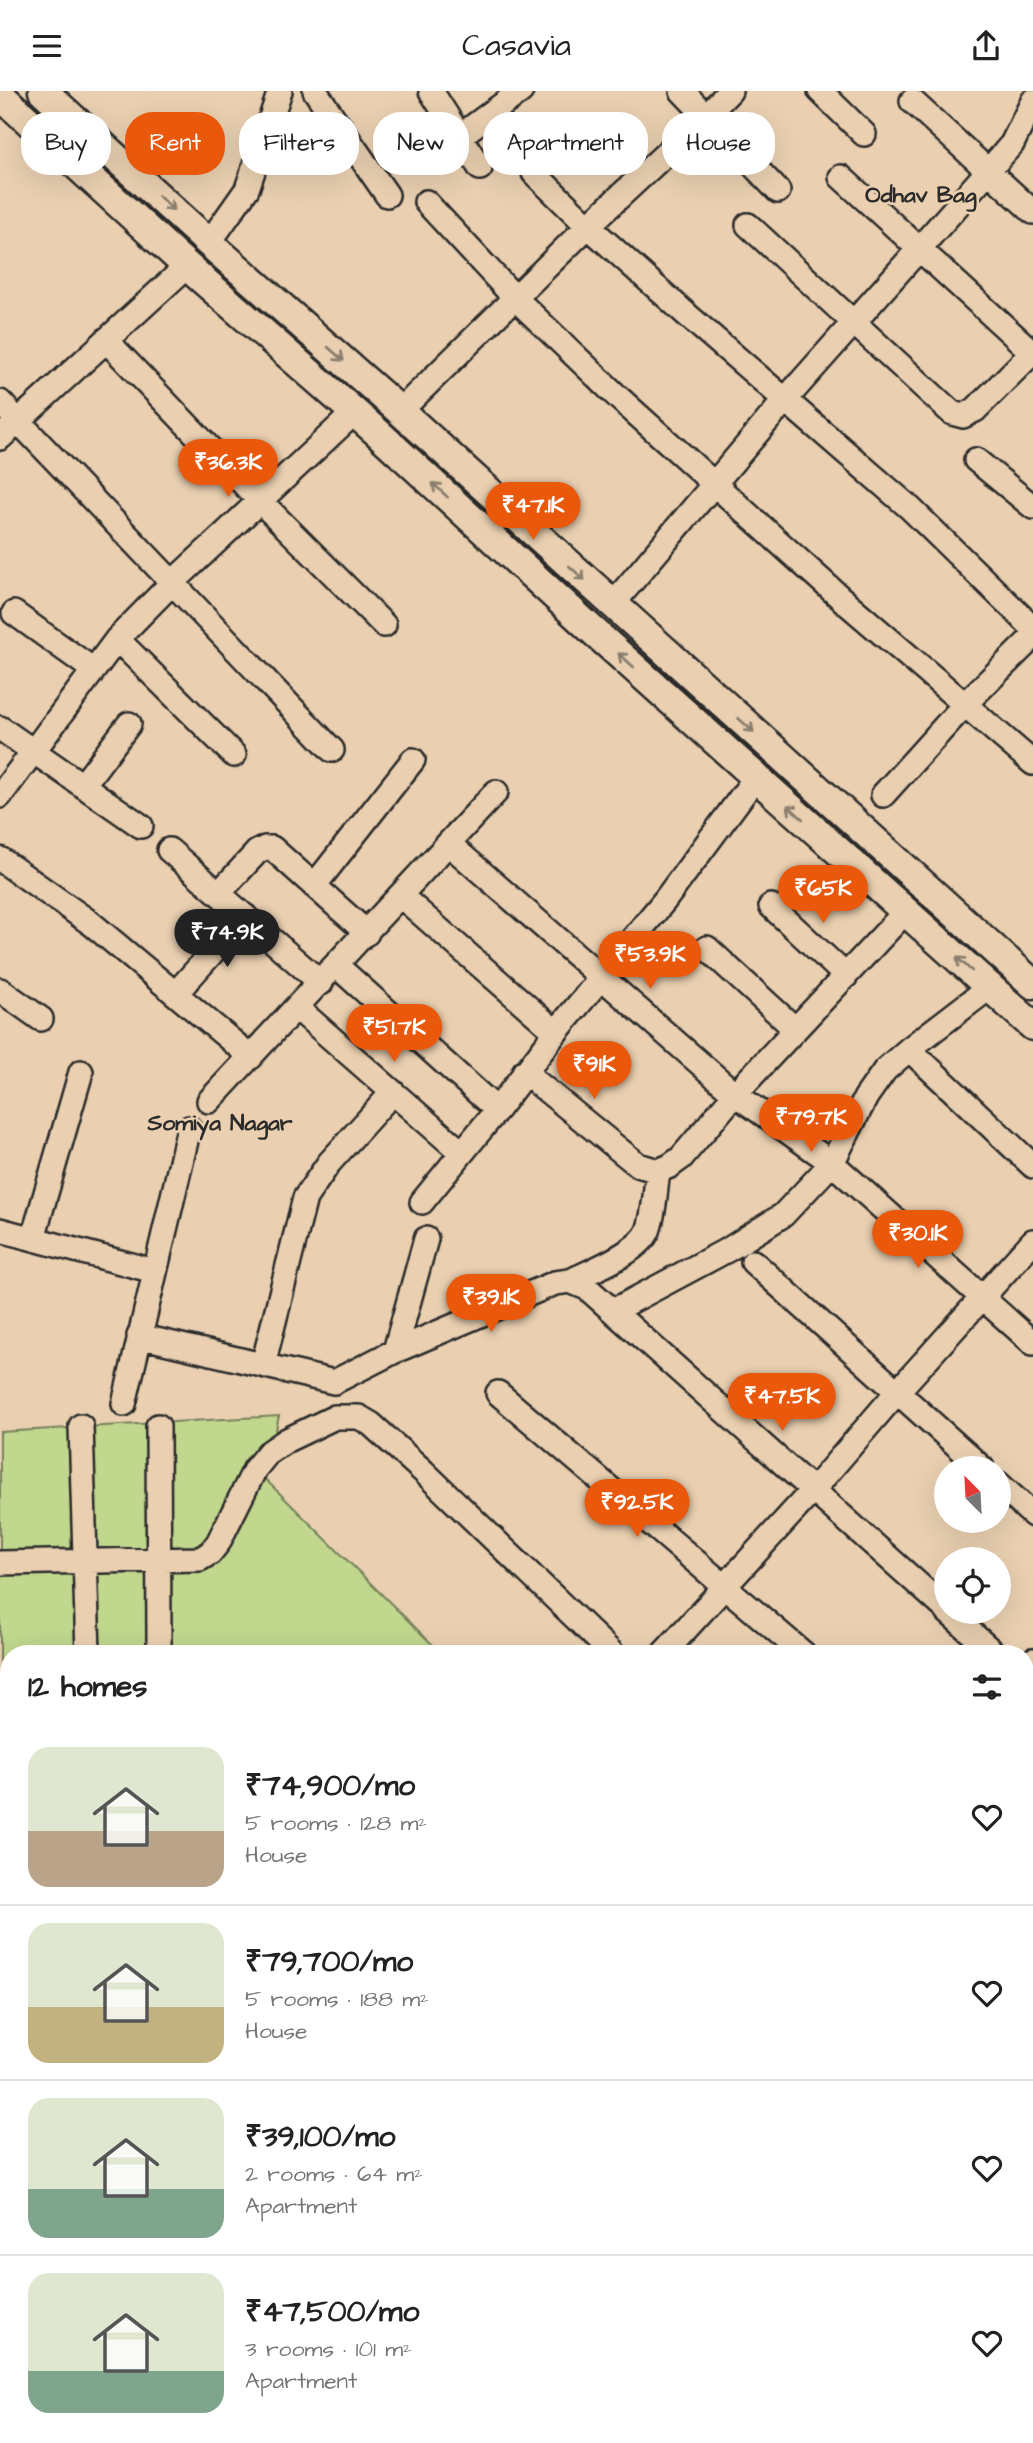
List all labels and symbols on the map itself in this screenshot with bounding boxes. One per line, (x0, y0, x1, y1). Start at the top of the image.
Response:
district label: Odhav Bag (865, 179, 977, 212)
one-way arrow (157, 195, 174, 212)
one-way arrow (327, 346, 344, 363)
pin: ₹36.3K (171, 439, 285, 499)
one-way arrow (432, 481, 449, 498)
pin: ₹47.1K (476, 483, 590, 542)
one-way arrow (568, 565, 586, 581)
one-way arrow (617, 652, 635, 668)
one-way arrow (737, 717, 754, 734)
one-way arrow (786, 804, 804, 820)
pin: ₹65K (782, 865, 864, 925)
pin: ₹74.9K (170, 909, 284, 969)
pin: ₹53.9K (593, 932, 707, 991)
one-way arrow (956, 956, 973, 973)
pin: ₹51.7K (337, 1005, 451, 1064)
pin: ₹91K (553, 1041, 635, 1101)
pin: ₹79.7K (754, 1095, 868, 1154)
district label: Somiya Nagar (146, 1107, 293, 1141)
pin: ₹30.1K (861, 1211, 975, 1270)
pin: ₹39.1K (434, 1275, 548, 1334)
pin: ₹47.5K (725, 1373, 839, 1433)
north arrow (934, 1456, 1012, 1533)
pin: ₹92.5K (580, 1479, 694, 1539)

